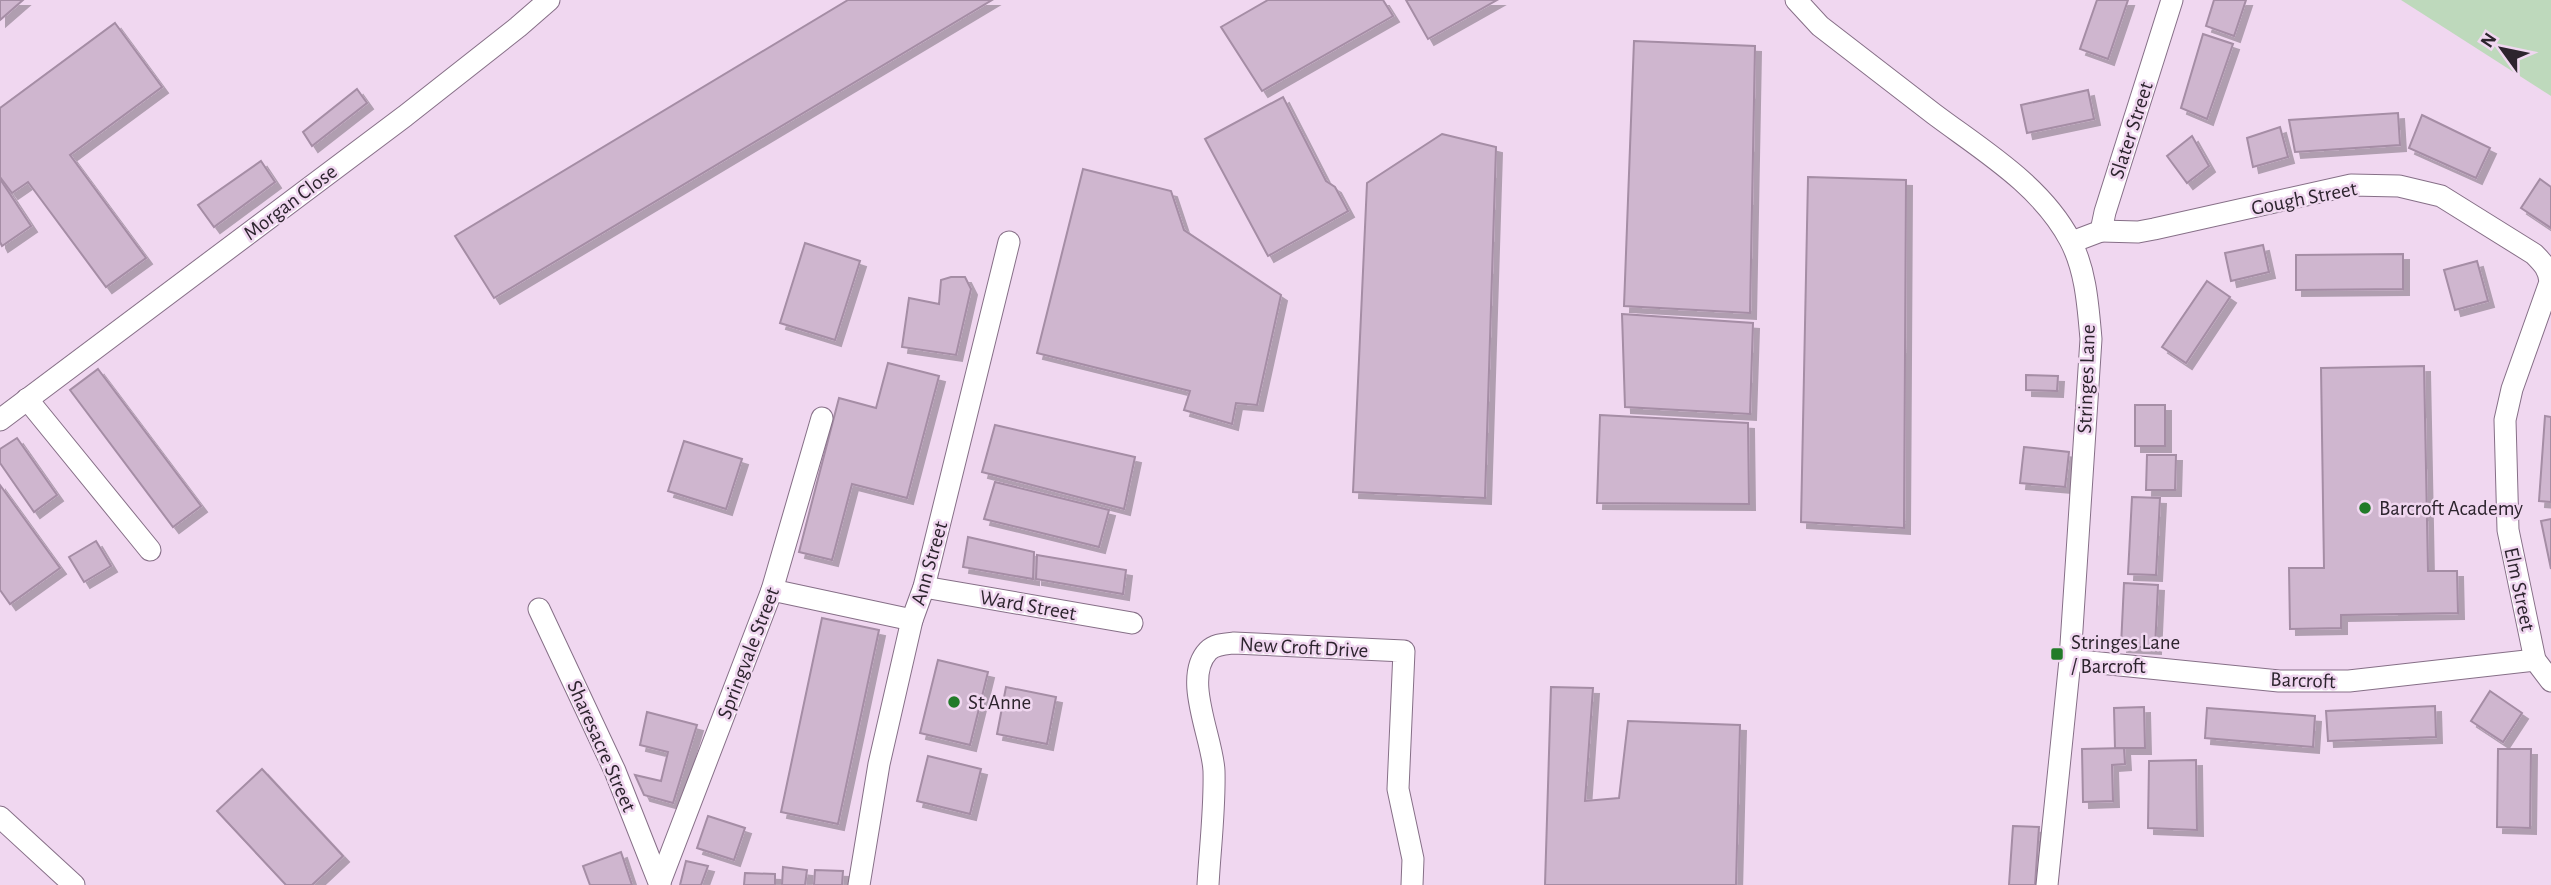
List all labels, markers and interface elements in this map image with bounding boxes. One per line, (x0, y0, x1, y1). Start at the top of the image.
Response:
north arrow (2467, 14, 2537, 84)
text: N (2477, 30, 2501, 51)
street label: Slater Street (2106, 79, 2157, 181)
street label: Morgan Close (240, 161, 341, 244)
street label: Gough Street (2249, 178, 2359, 219)
street label: Stringes Lane (2074, 324, 2099, 434)
place label: Barcroft Academy (2379, 498, 2523, 519)
marker: Barcroft Academy (2357, 500, 2373, 516)
street label: Ann Street (907, 518, 952, 608)
street label: Elm Street (2500, 545, 2539, 633)
street label: Springvale Street (714, 584, 783, 722)
street label: Ward Street (978, 587, 1078, 624)
place label: Stringes Lane / Barcroft (2071, 632, 2180, 677)
street label: New Croft Drive (1239, 634, 1369, 661)
marker: Stringes Lane / Barcroft (2049, 646, 2065, 662)
street label: Barcroft (2270, 669, 2336, 692)
street label: Sharesacre Street (563, 677, 640, 815)
place label: St Anne (968, 692, 1031, 713)
marker: St Anne (946, 694, 962, 710)

